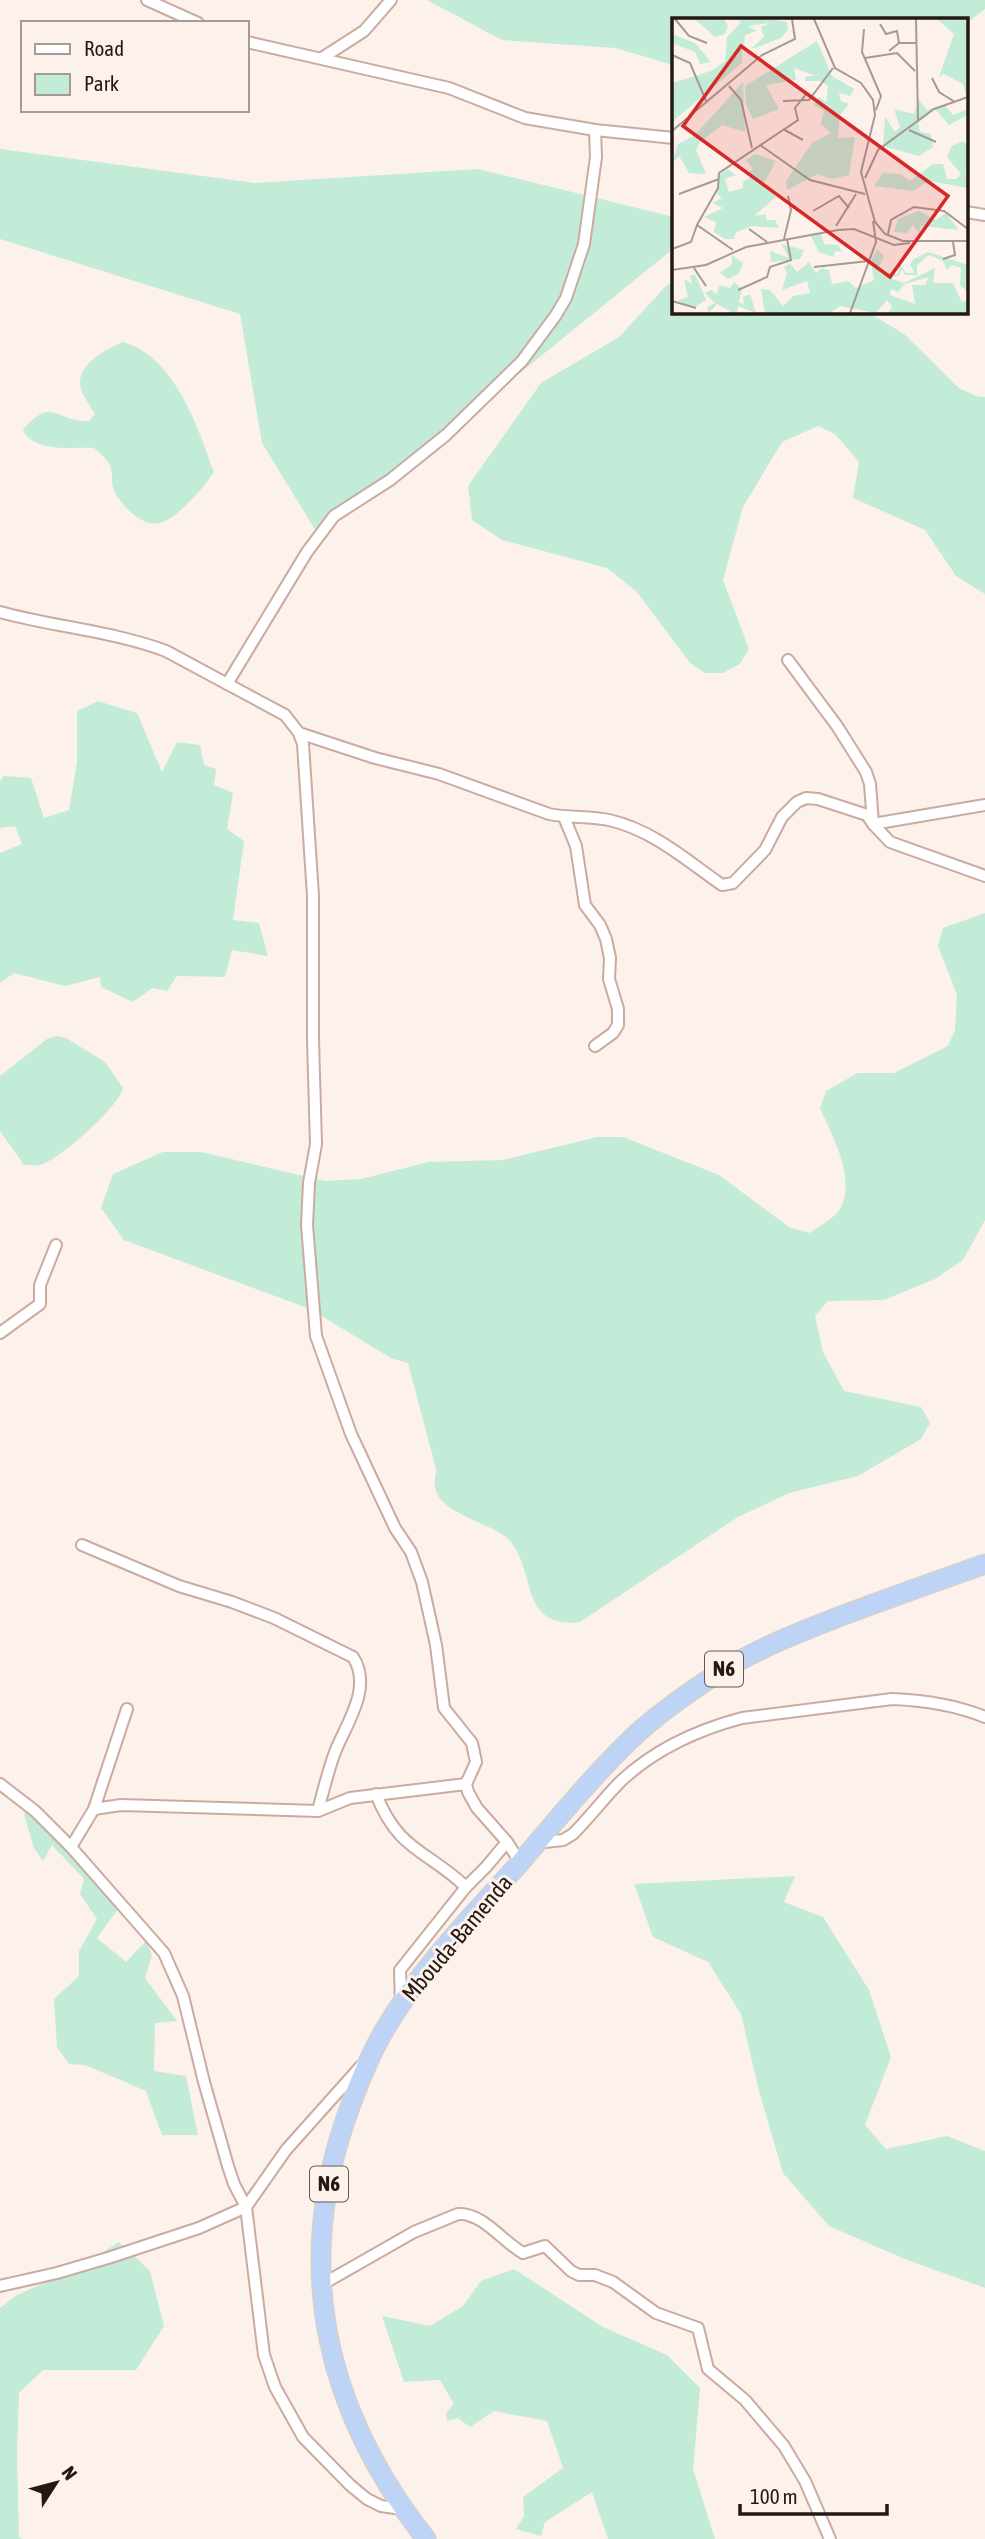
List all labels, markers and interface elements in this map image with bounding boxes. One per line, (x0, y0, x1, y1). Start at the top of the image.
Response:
inset map (672, 18, 968, 313)
legend (21, 21, 248, 112)
text: Road (84, 36, 124, 60)
text: Park (84, 71, 119, 95)
road number: N6 (705, 1652, 743, 1686)
street label: Mbouda-Bamenda (397, 1870, 517, 2006)
road number: N6 (310, 2166, 348, 2202)
north arrow (21, 2448, 91, 2518)
text: N (58, 2462, 82, 2484)
scale bar (740, 2472, 887, 2516)
text: 100 m (750, 2484, 798, 2508)

